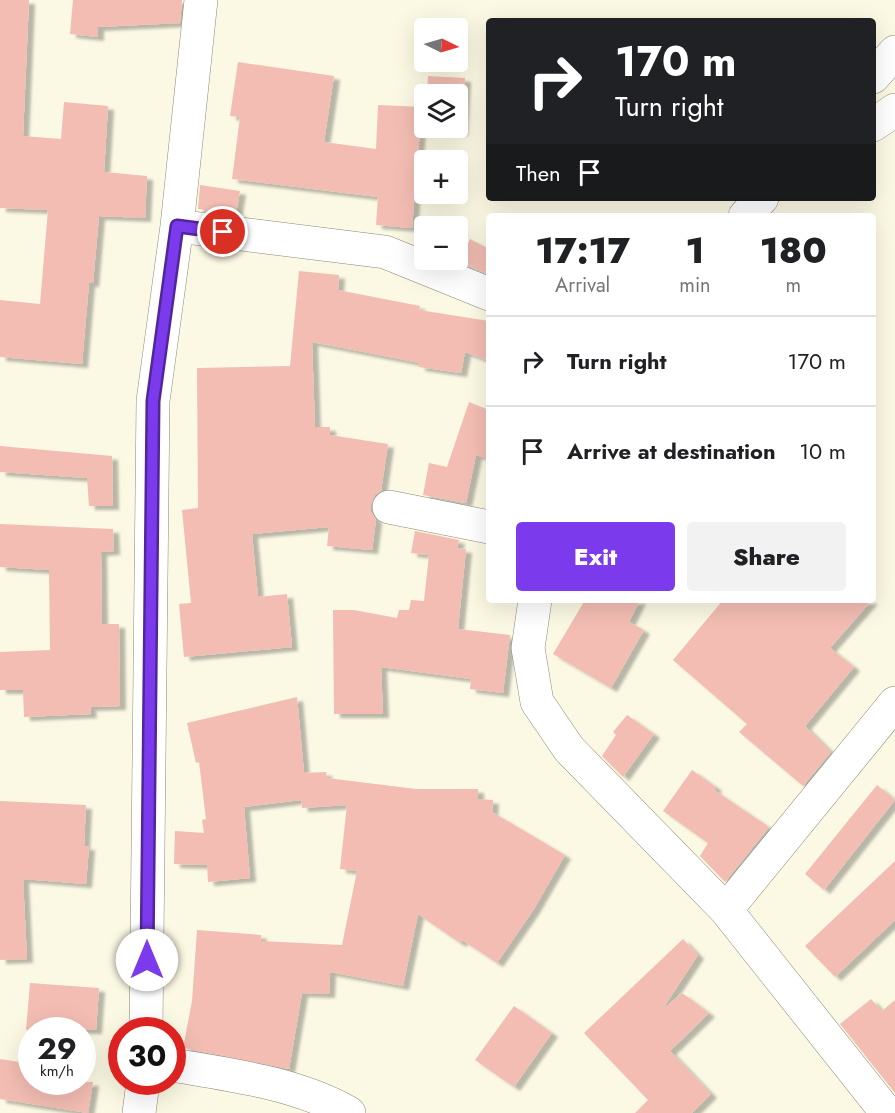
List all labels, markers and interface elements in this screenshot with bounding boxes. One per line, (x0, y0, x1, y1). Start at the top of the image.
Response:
north arrow (414, 18, 468, 72)
map controls (414, 18, 468, 270)
text: 170 m (615, 31, 737, 92)
icon: right (516, 42, 594, 120)
button: layers (414, 84, 468, 138)
text: Turn right (615, 87, 723, 126)
button: + (414, 150, 468, 204)
icon: arrive (573, 156, 606, 189)
text: Then (516, 157, 561, 189)
pin (197, 206, 248, 257)
icon: arrive (206, 215, 239, 248)
button: − (414, 216, 468, 270)
text: 17:17 (535, 224, 630, 276)
text: 1 (685, 224, 704, 276)
text: 180 (760, 224, 827, 276)
text: Arrival (555, 271, 610, 300)
text: min (679, 271, 711, 300)
text: m (786, 271, 801, 300)
icon: right (516, 345, 549, 378)
text: Turn right (567, 345, 667, 377)
text: 170 m (788, 345, 846, 377)
icon: arrive (516, 435, 549, 468)
text: Arrive at destination (567, 435, 776, 467)
text: 10 m (799, 435, 846, 467)
button: Exit (516, 522, 675, 591)
button: Share (687, 522, 846, 591)
position arrow (115, 928, 179, 992)
speed limit sign: 30 (108, 1017, 186, 1095)
text: 29 (37, 1027, 77, 1070)
text: km/h (40, 1060, 74, 1082)

